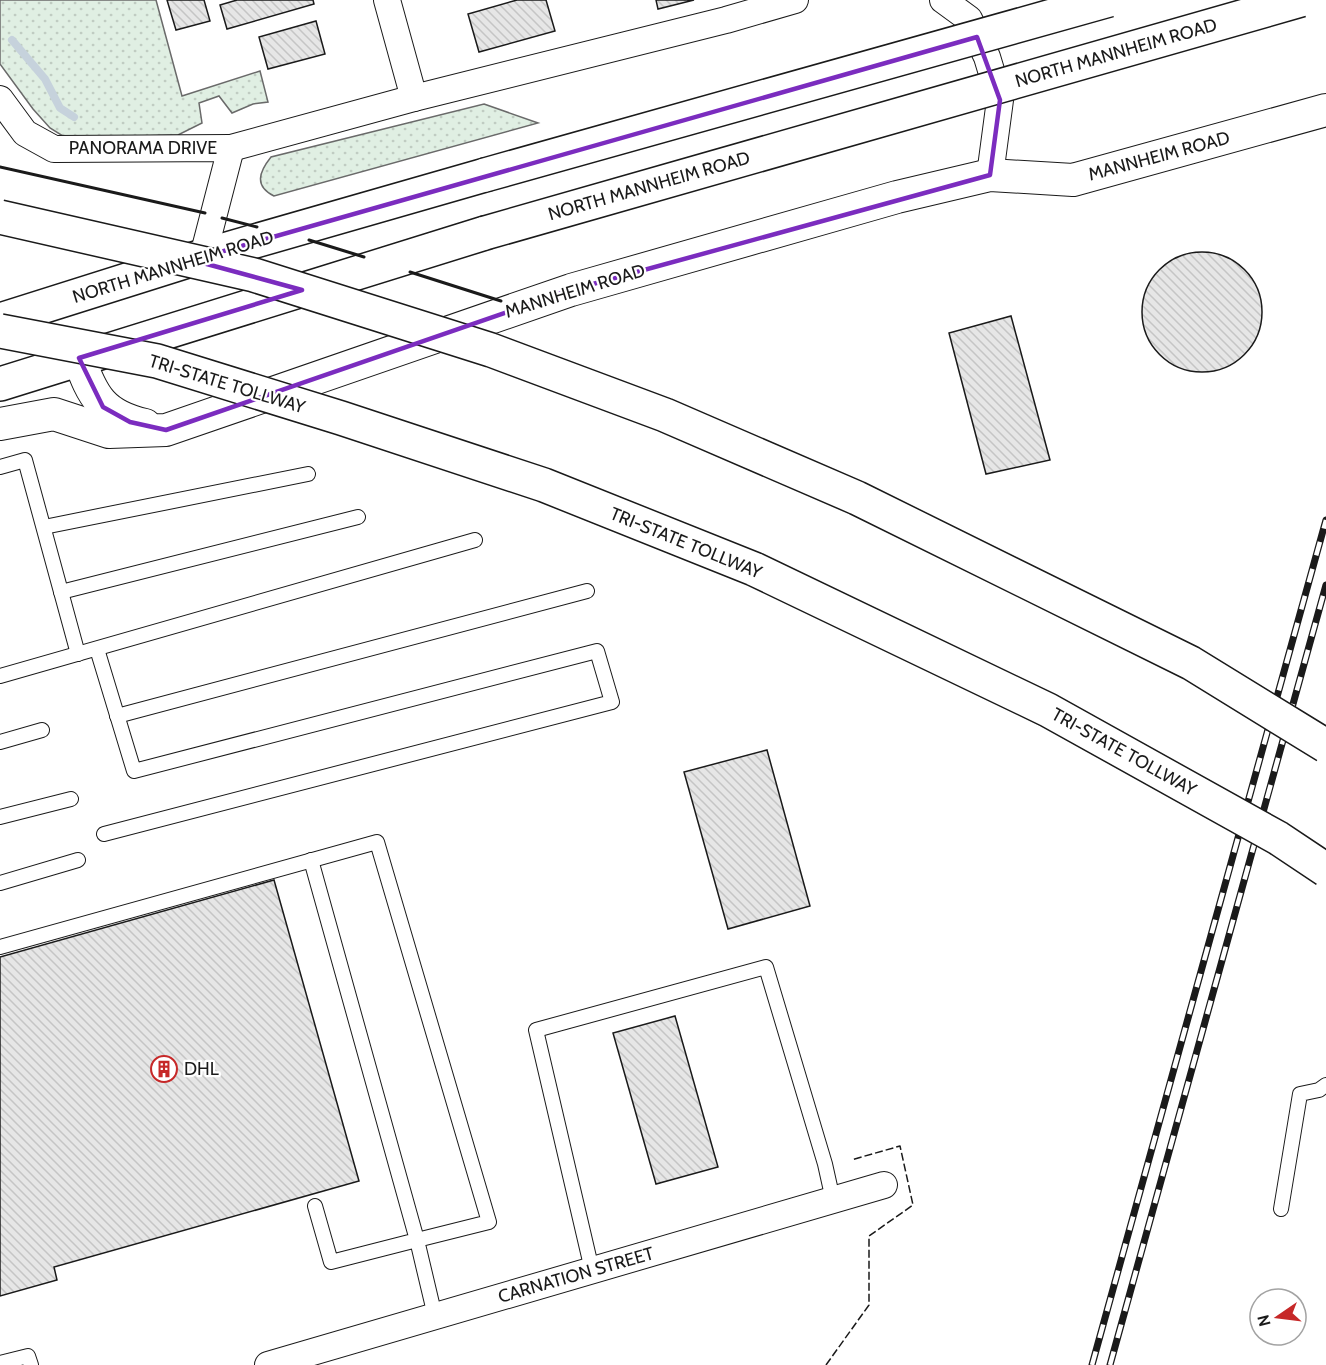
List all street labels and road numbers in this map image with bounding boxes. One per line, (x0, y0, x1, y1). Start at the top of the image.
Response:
street label: NORTH MANNHEIM ROAD (1012, 14, 1220, 92)
street label: MANNHEIM ROAD (1086, 127, 1232, 185)
street label: PANORAMA DRIVE (69, 137, 217, 159)
street label: NORTH MANNHEIM ROAD (545, 147, 753, 225)
street label: NORTH MANNHEIM ROAD (70, 226, 276, 308)
street label: MANNHEIM ROAD (502, 259, 648, 323)
street label: TRI-STATE TOLLWAY (146, 350, 308, 418)
street label: TRI-STATE TOLLWAY (607, 502, 766, 584)
street label: TRI-STATE TOLLWAY (1048, 703, 1201, 801)
street label: CARNATION STREET (496, 1242, 657, 1308)

